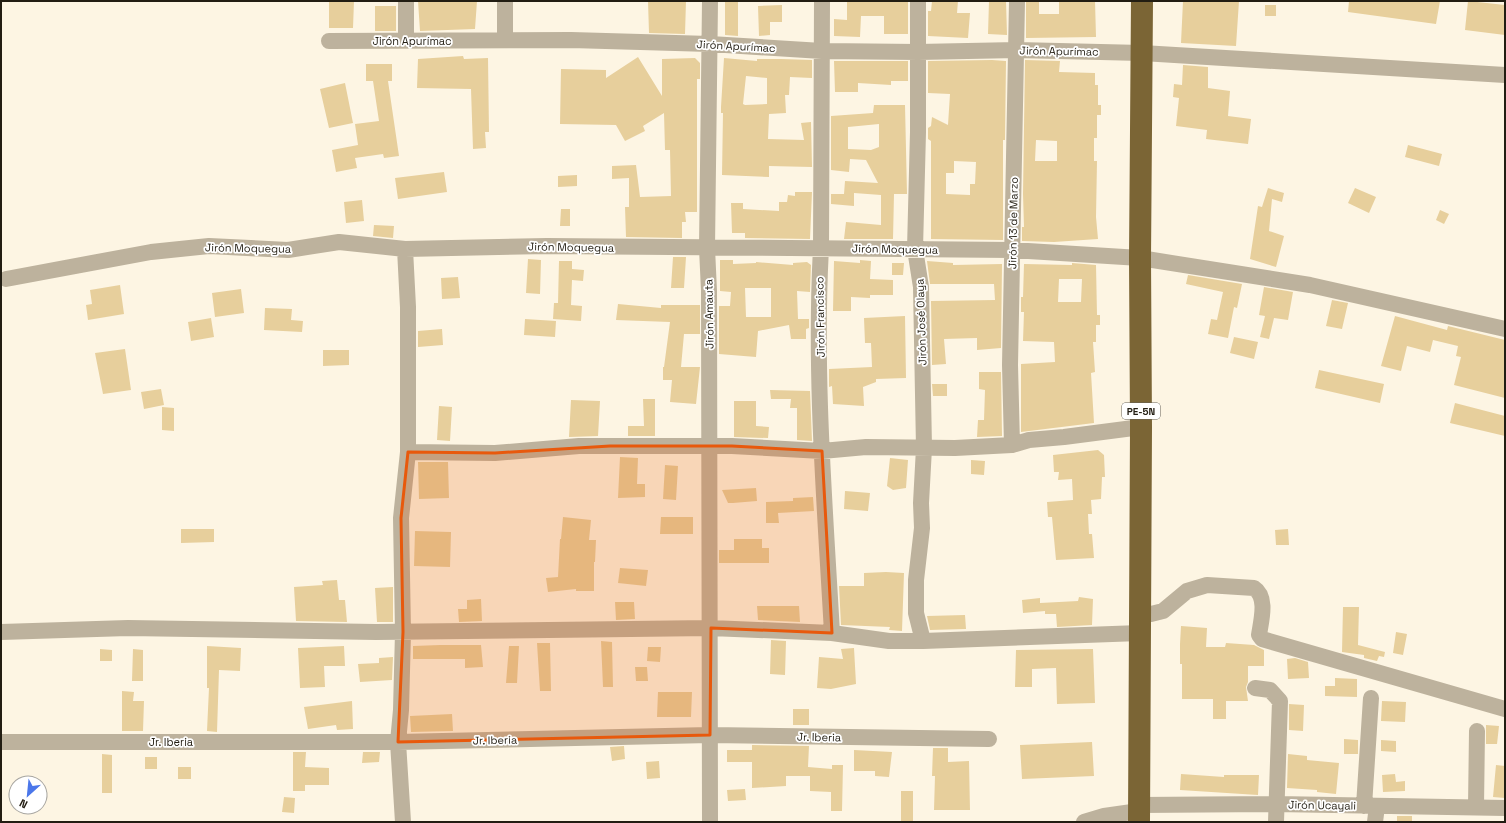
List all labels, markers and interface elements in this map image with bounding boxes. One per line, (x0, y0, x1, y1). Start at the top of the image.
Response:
street label: Jirón Apurímac (372, 34, 452, 48)
street label: Jirón Apurímac (696, 37, 776, 55)
street label: Jirón Apurímac (1019, 43, 1099, 59)
street label: Jirón 13 de Marzo (1005, 177, 1021, 269)
street label: Jirón Moquegua (528, 239, 615, 255)
street label: Jirón Moquegua (205, 240, 292, 256)
street label: Jirón Moquegua (852, 241, 939, 257)
street label: Jirón Francisco (812, 276, 828, 358)
street label: Jirón Amauta (701, 278, 717, 349)
street label: Jirón José Olaya (912, 278, 930, 366)
road number: PE-5N (1122, 403, 1160, 419)
street label: Jr. Iberia (797, 730, 842, 744)
street label: Jr. Iberia (473, 733, 518, 747)
street label: Jr. Iberia (149, 735, 194, 749)
north arrow (8, 775, 48, 815)
text: N (17, 796, 30, 812)
street label: Jirón Ucayali (1288, 797, 1356, 813)

